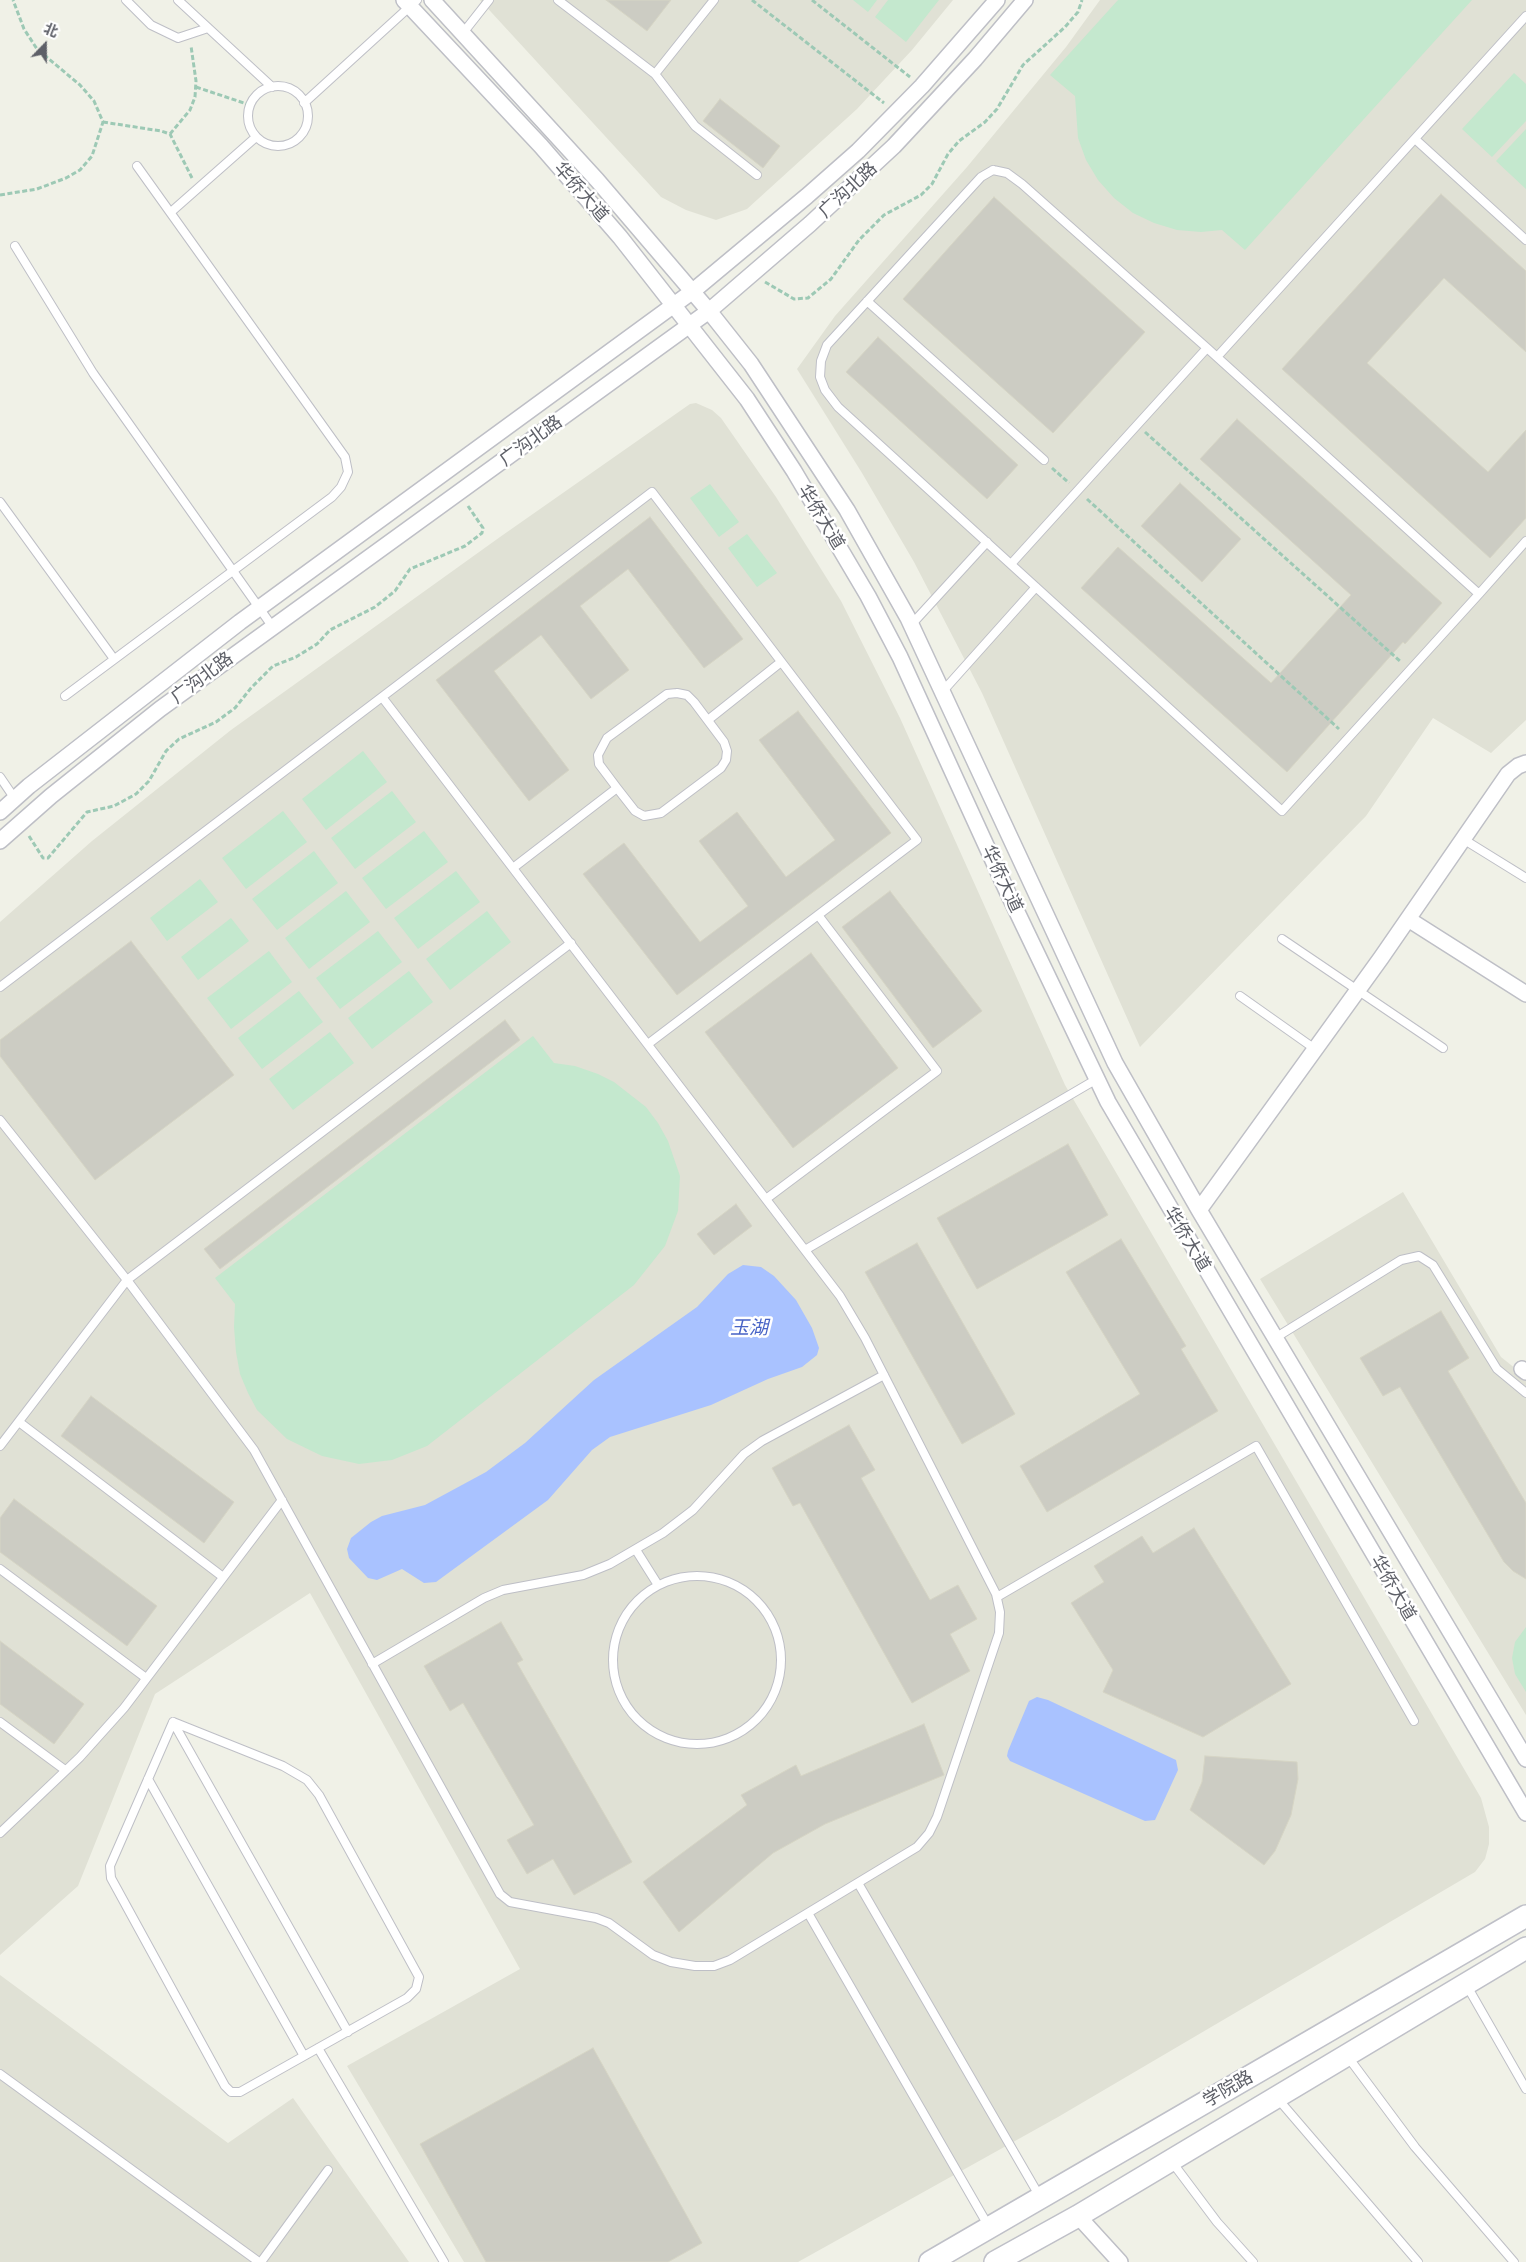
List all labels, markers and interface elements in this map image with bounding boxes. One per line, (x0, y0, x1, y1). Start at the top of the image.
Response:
north arrow (20, 20, 70, 70)
text: 北 (42, 22, 60, 40)
street label: 华侨大道 (549, 158, 613, 226)
street label: 广沟北路 (814, 158, 882, 222)
street label: 广沟北路 (496, 411, 566, 471)
street label: 华侨大道 (793, 481, 849, 553)
street label: 广沟北路 (167, 648, 237, 708)
street label: 华侨大道 (977, 842, 1027, 916)
street label: 华侨大道 (1159, 1203, 1215, 1275)
water label: 玉湖 (730, 1317, 768, 1339)
street label: 华侨大道 (1366, 1551, 1420, 1625)
street label: 学院路 (1199, 2066, 1257, 2112)

